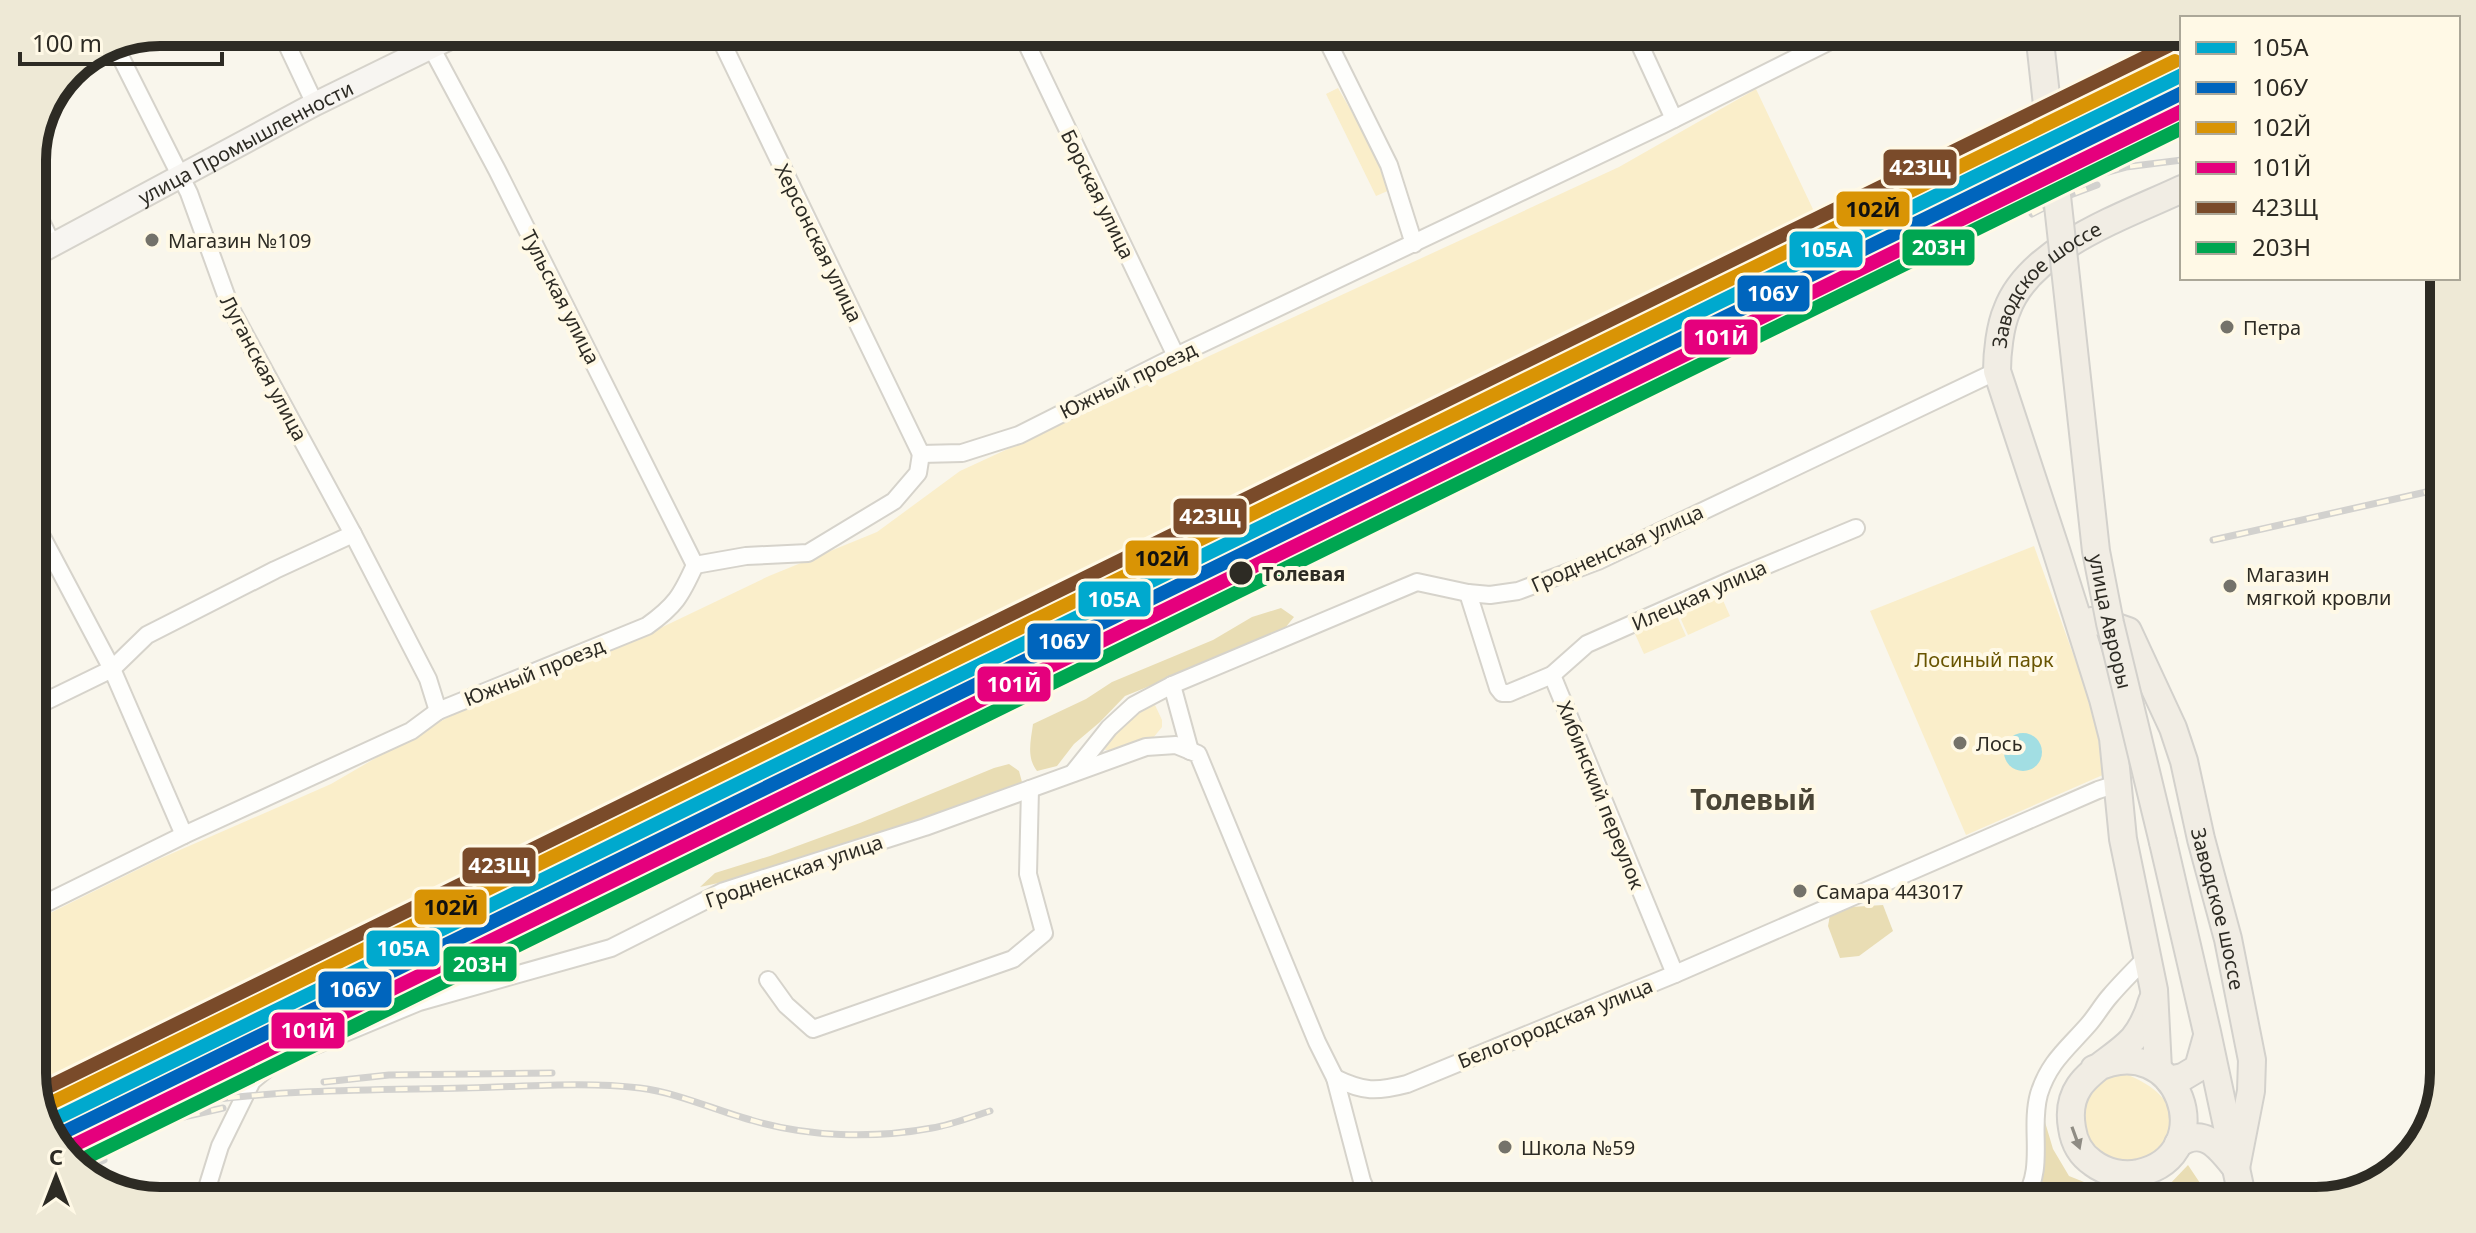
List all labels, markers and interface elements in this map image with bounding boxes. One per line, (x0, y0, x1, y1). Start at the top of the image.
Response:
scale bar (20, 16, 222, 66)
legend (2180, 16, 2460, 280)
text: 100 m (32, 26, 102, 59)
text: 105А (2252, 30, 2309, 63)
text: 106У (2252, 70, 2308, 103)
street label: улица Промышленности (133, 74, 358, 210)
text: 102Й (2252, 110, 2311, 143)
street label: Борская улица (1055, 125, 1141, 263)
line badge: 423Щ (1882, 148, 1958, 187)
text: 101Й (2252, 150, 2311, 183)
text: 423Щ (1889, 151, 1951, 181)
street label: Херсонская улица (769, 159, 869, 327)
line badge: 102Й (1835, 190, 1911, 228)
text: 423Щ (2252, 190, 2318, 223)
text: 102Й (1845, 193, 1901, 223)
street label: Заводское шоссе (1985, 215, 2106, 350)
street label: Тульская улица (516, 225, 606, 369)
place label: Магазин №109 (168, 227, 312, 254)
line badge: 203Н (1901, 228, 1976, 267)
line badge: 105А (1788, 230, 1864, 269)
text: 203Н (2252, 230, 2311, 263)
marker: Магазин №109 (143, 231, 161, 249)
text: 203Н (1912, 231, 1966, 261)
text: 105А (1800, 233, 1853, 263)
line badge: 106У (1736, 274, 1811, 313)
text: 106У (1747, 277, 1800, 307)
street label: Луганская улица (214, 291, 314, 445)
place label: Петра (2243, 314, 2301, 341)
line badge: 101Й (1683, 318, 1759, 356)
marker: Петра (2218, 318, 2236, 336)
text: 101Й (1693, 321, 1749, 351)
street label: Южный проезд (1055, 335, 1201, 425)
line badge: 423Щ (1172, 497, 1248, 536)
street label: Гродненская улица (1527, 498, 1707, 598)
text: 423Щ (1179, 500, 1241, 530)
line badge: 102Й (1124, 539, 1200, 577)
text: 102Й (1134, 542, 1190, 572)
street label: улица Авроры (2083, 552, 2139, 692)
street label: Илецкая улица (1627, 553, 1771, 637)
marker: Толевая (1227, 559, 1255, 587)
place label: Толевая (1262, 560, 1345, 587)
place label: Магазин мягкой кровли (2246, 561, 2391, 611)
marker: Магазин мягкой кровли (2221, 577, 2239, 595)
line badge: 105А (1077, 580, 1152, 618)
text: 105А (1088, 583, 1141, 613)
line badge: 106У (1026, 622, 1102, 661)
text: 106У (1038, 625, 1091, 655)
street label: Южный проезд (460, 632, 608, 712)
park label: Лосиный парк (1914, 646, 2054, 673)
line badge: 101Й (976, 665, 1052, 703)
text: 101Й (986, 668, 1042, 698)
street label: Хибинский переулок (1551, 697, 1651, 893)
place label: Лось (1976, 730, 2023, 757)
marker: Лось (1951, 734, 1969, 752)
district label: Толевый (1690, 780, 1816, 818)
street label: Заводское шоссе (2185, 825, 2251, 992)
street label: Гродненская улица (702, 828, 886, 914)
line badge: 423Щ (461, 846, 537, 885)
text: 423Щ (468, 849, 530, 879)
place label: Самара 443017 (1816, 878, 1964, 905)
marker: Самара 443017 (1791, 882, 1809, 900)
line badge: 102Й (413, 888, 488, 926)
text: 102Й (423, 891, 479, 921)
line badge: 105А (365, 929, 441, 968)
text: 105А (377, 932, 430, 962)
line badge: 203Н (442, 945, 518, 983)
text: 203Н (453, 948, 507, 978)
line badge: 106У (317, 970, 393, 1009)
street label: Белогородская улица (1454, 972, 1656, 1074)
text: 106У (329, 973, 382, 1003)
line badge: 101Й (270, 1011, 346, 1050)
text: 101Й (280, 1014, 336, 1044)
one-way arrow (2070, 1126, 2083, 1150)
place label: Школа №59 (1521, 1134, 1635, 1161)
north arrow (16, 1137, 96, 1217)
marker: Школа №59 (1496, 1138, 1514, 1156)
text: С (49, 1141, 63, 1171)

